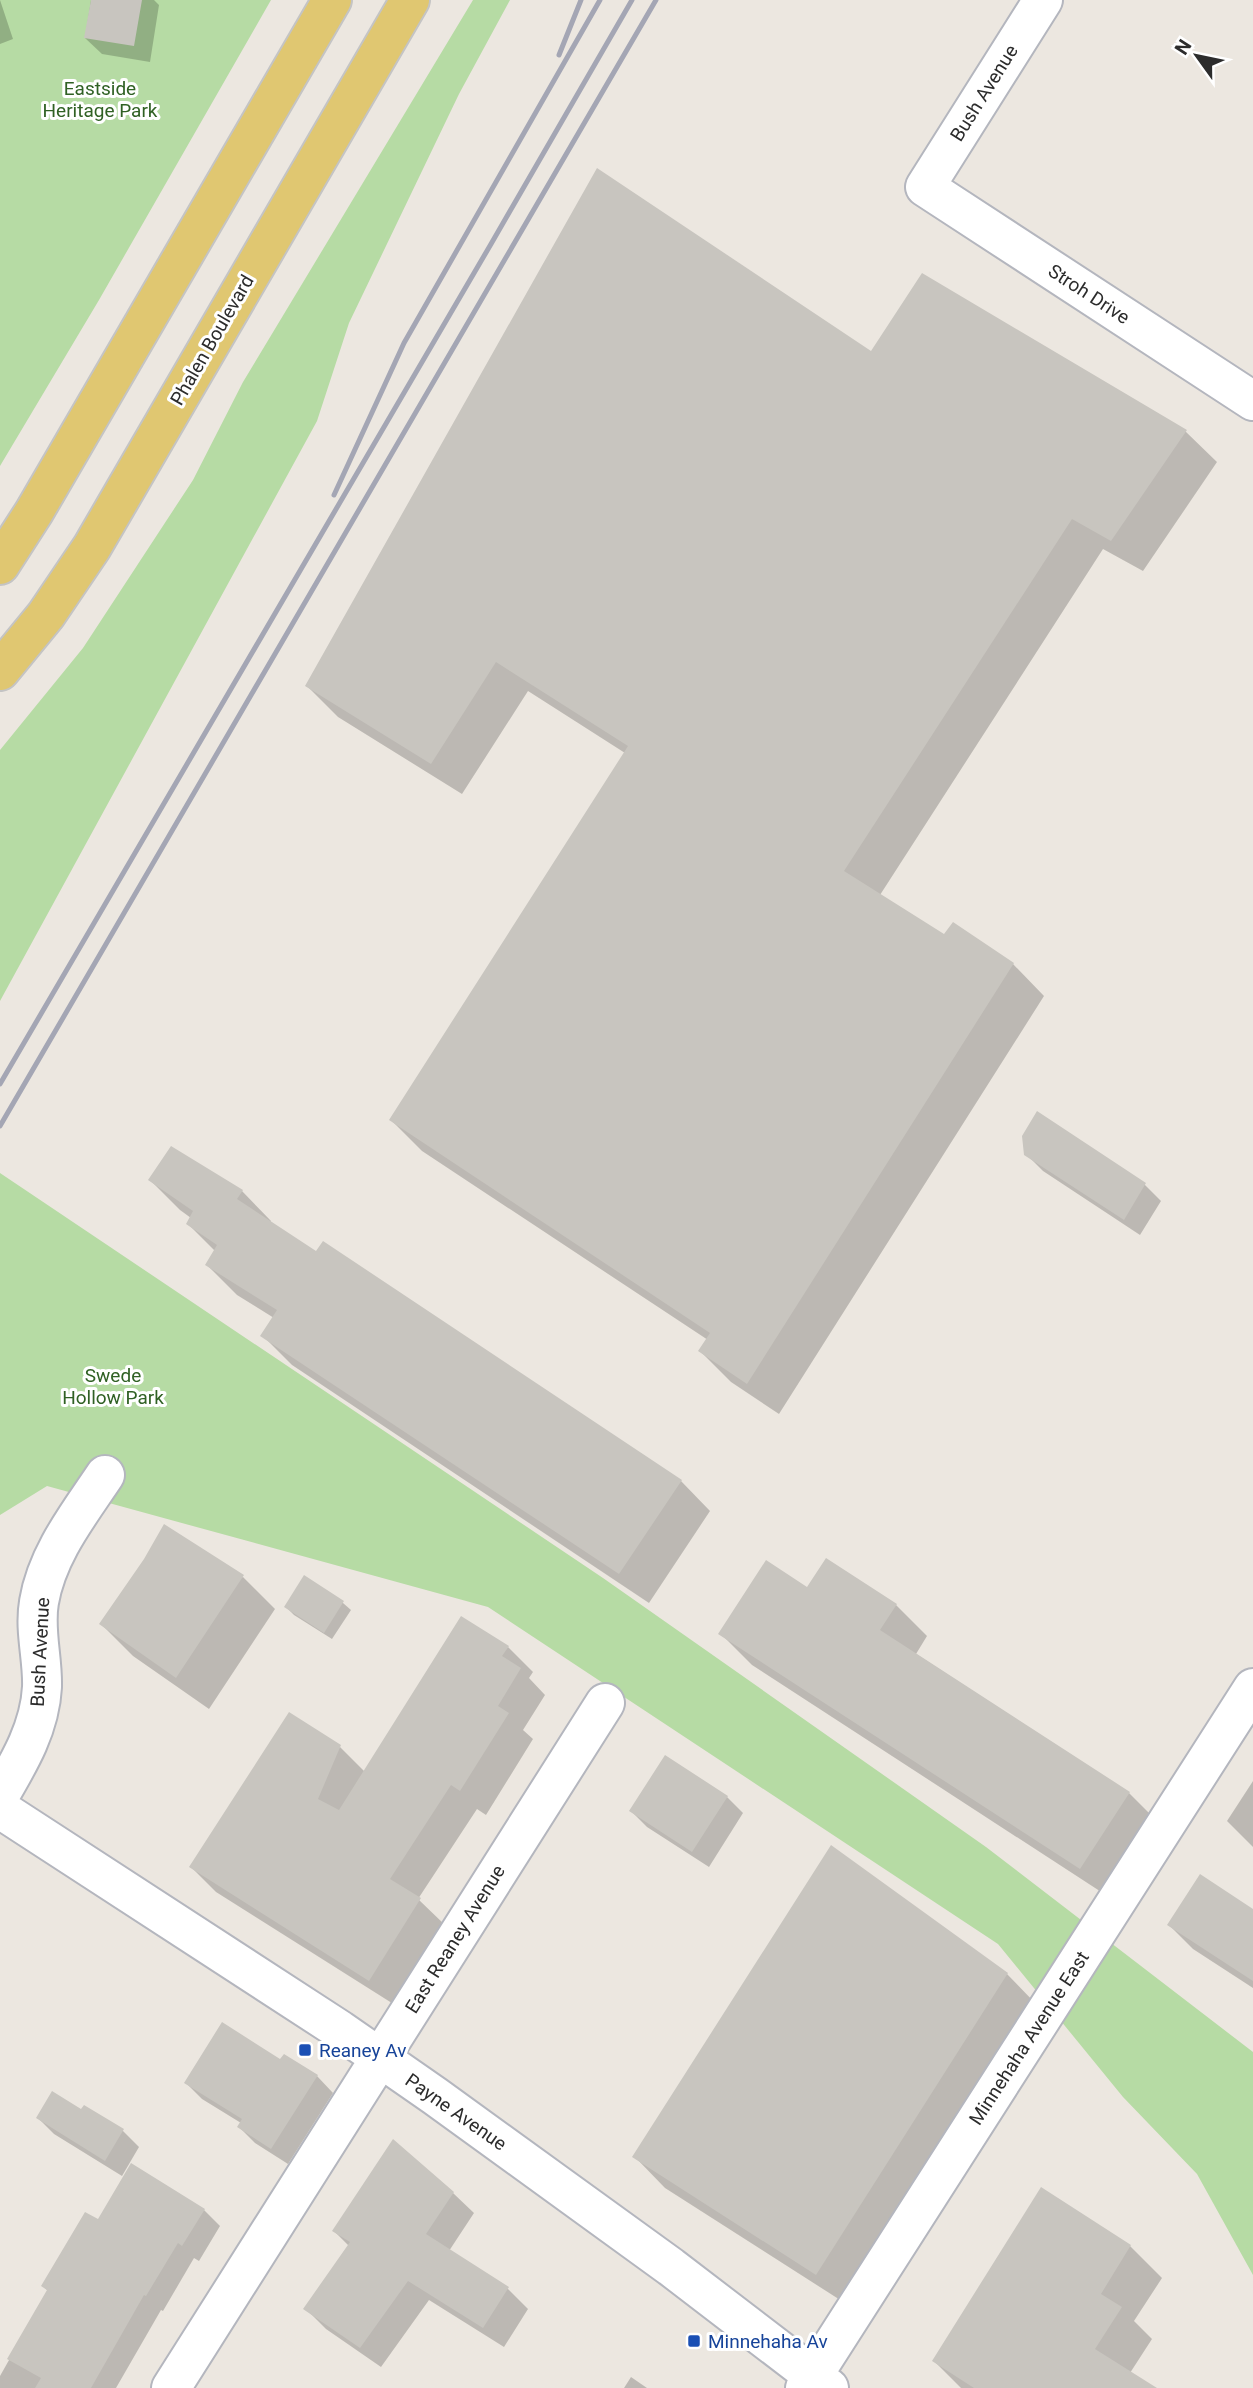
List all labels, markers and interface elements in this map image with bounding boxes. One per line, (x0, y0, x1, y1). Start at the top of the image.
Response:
north arrow (1162, 21, 1232, 91)
text: N (1170, 35, 1196, 59)
street label: Bush Avenue (945, 41, 1023, 145)
park label: Eastside Heritage Park (43, 77, 158, 122)
street label: Stroh Drive (1044, 259, 1134, 329)
street label: Phalen Boulevard (165, 271, 259, 409)
park label: Swede Hollow Park (62, 1364, 164, 1409)
street label: Bush Avenue (26, 1597, 54, 1707)
street label: East Reaney Avenue (400, 1861, 510, 2017)
street label: Minnehaha Avenue East (964, 1947, 1094, 2129)
place label: Reaney Av (319, 2039, 406, 2062)
marker: Reaney Av (297, 2042, 313, 2058)
street label: Payne Avenue (401, 2069, 511, 2155)
place label: Minnehaha Av (708, 2330, 828, 2353)
marker: Minnehaha Av (686, 2333, 702, 2349)

